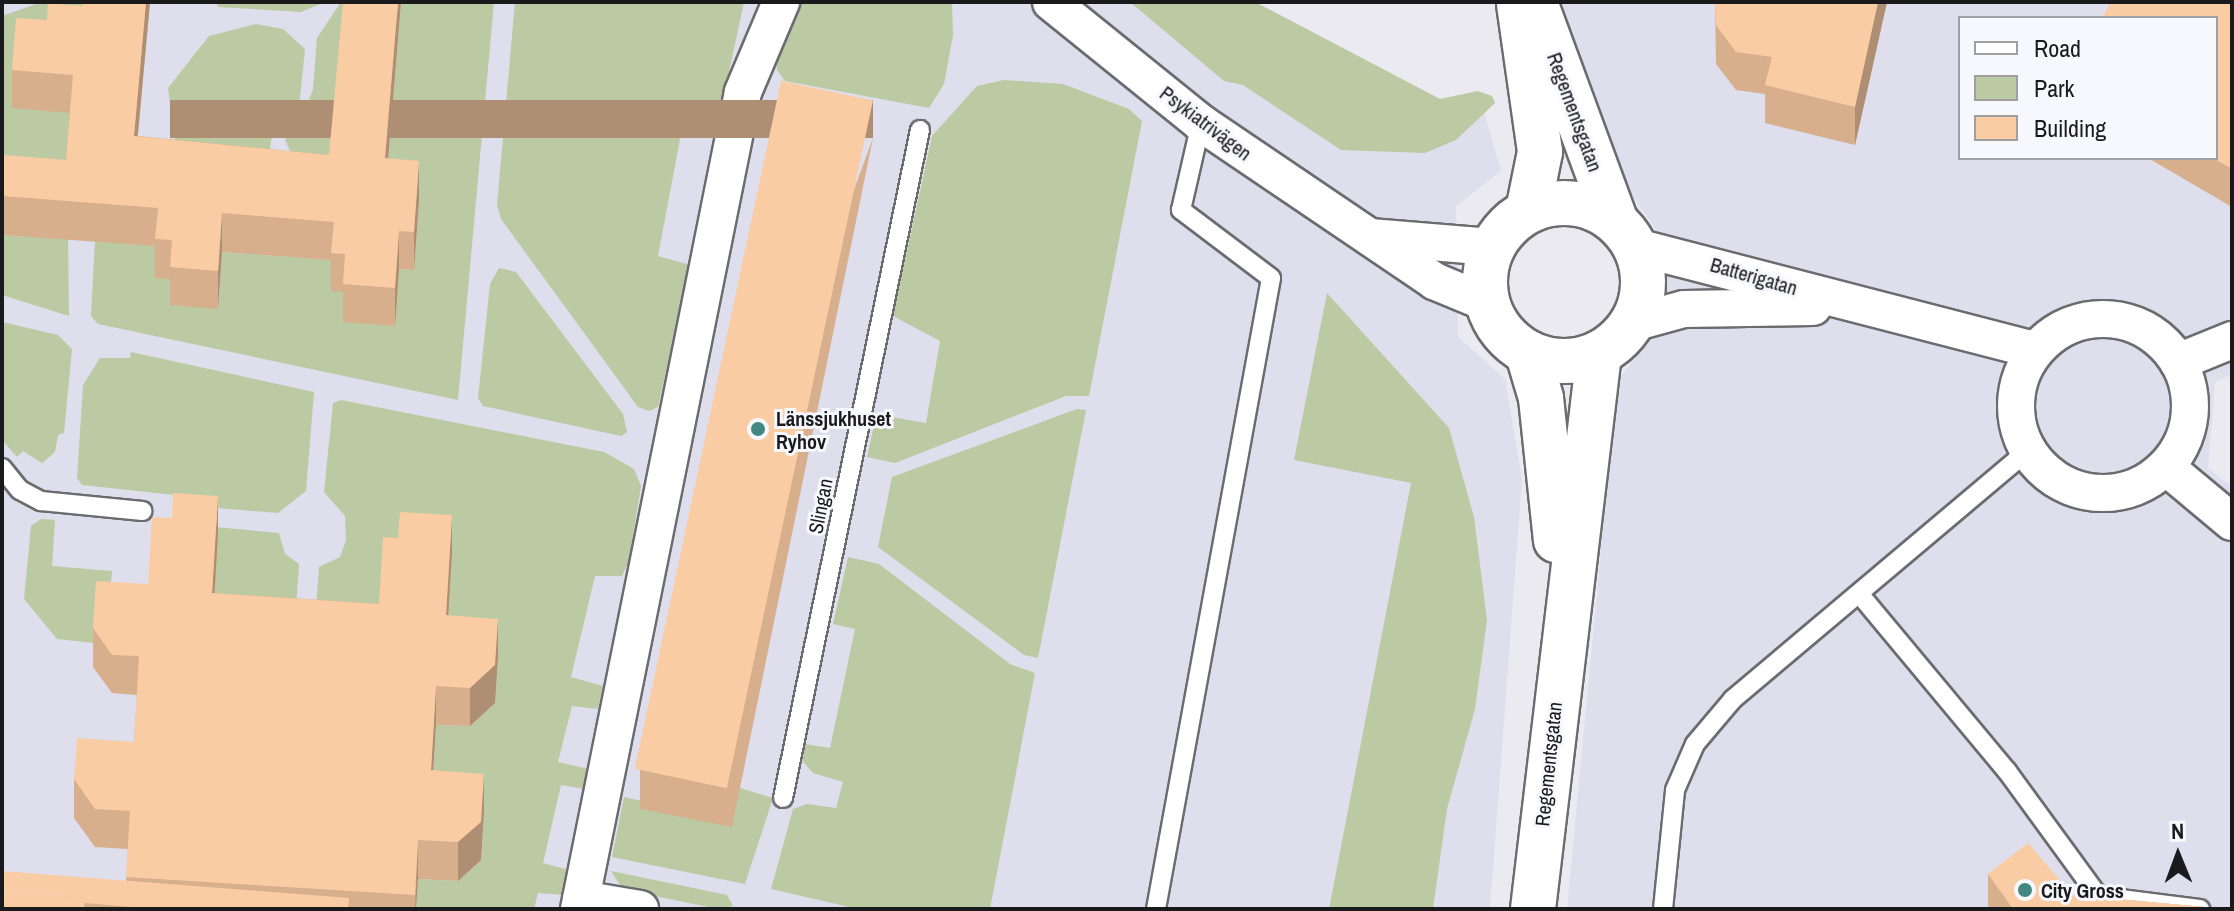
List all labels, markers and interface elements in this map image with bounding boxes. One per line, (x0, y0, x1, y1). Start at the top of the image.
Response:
legend (1958, 16, 2218, 160)
text: Road (2034, 32, 2081, 64)
street label: Regementsgatan (1542, 49, 1608, 175)
text: Park (2034, 72, 2074, 104)
street label: Psykiatrivägen (1155, 81, 1257, 165)
text: Building (2034, 112, 2106, 144)
street label: Batterigatan (1708, 252, 1800, 300)
place label: Länssjukhuset Ryhov (776, 406, 891, 453)
marker: Länssjukhuset Ryhov (747, 418, 769, 440)
street label: Slingan (803, 476, 837, 536)
street label: Regementsgatan (1530, 701, 1566, 827)
north arrow (2138, 815, 2218, 895)
text: N (2171, 816, 2184, 846)
place label: City Gross (2041, 878, 2124, 902)
marker: City Gross (2016, 881, 2034, 899)

